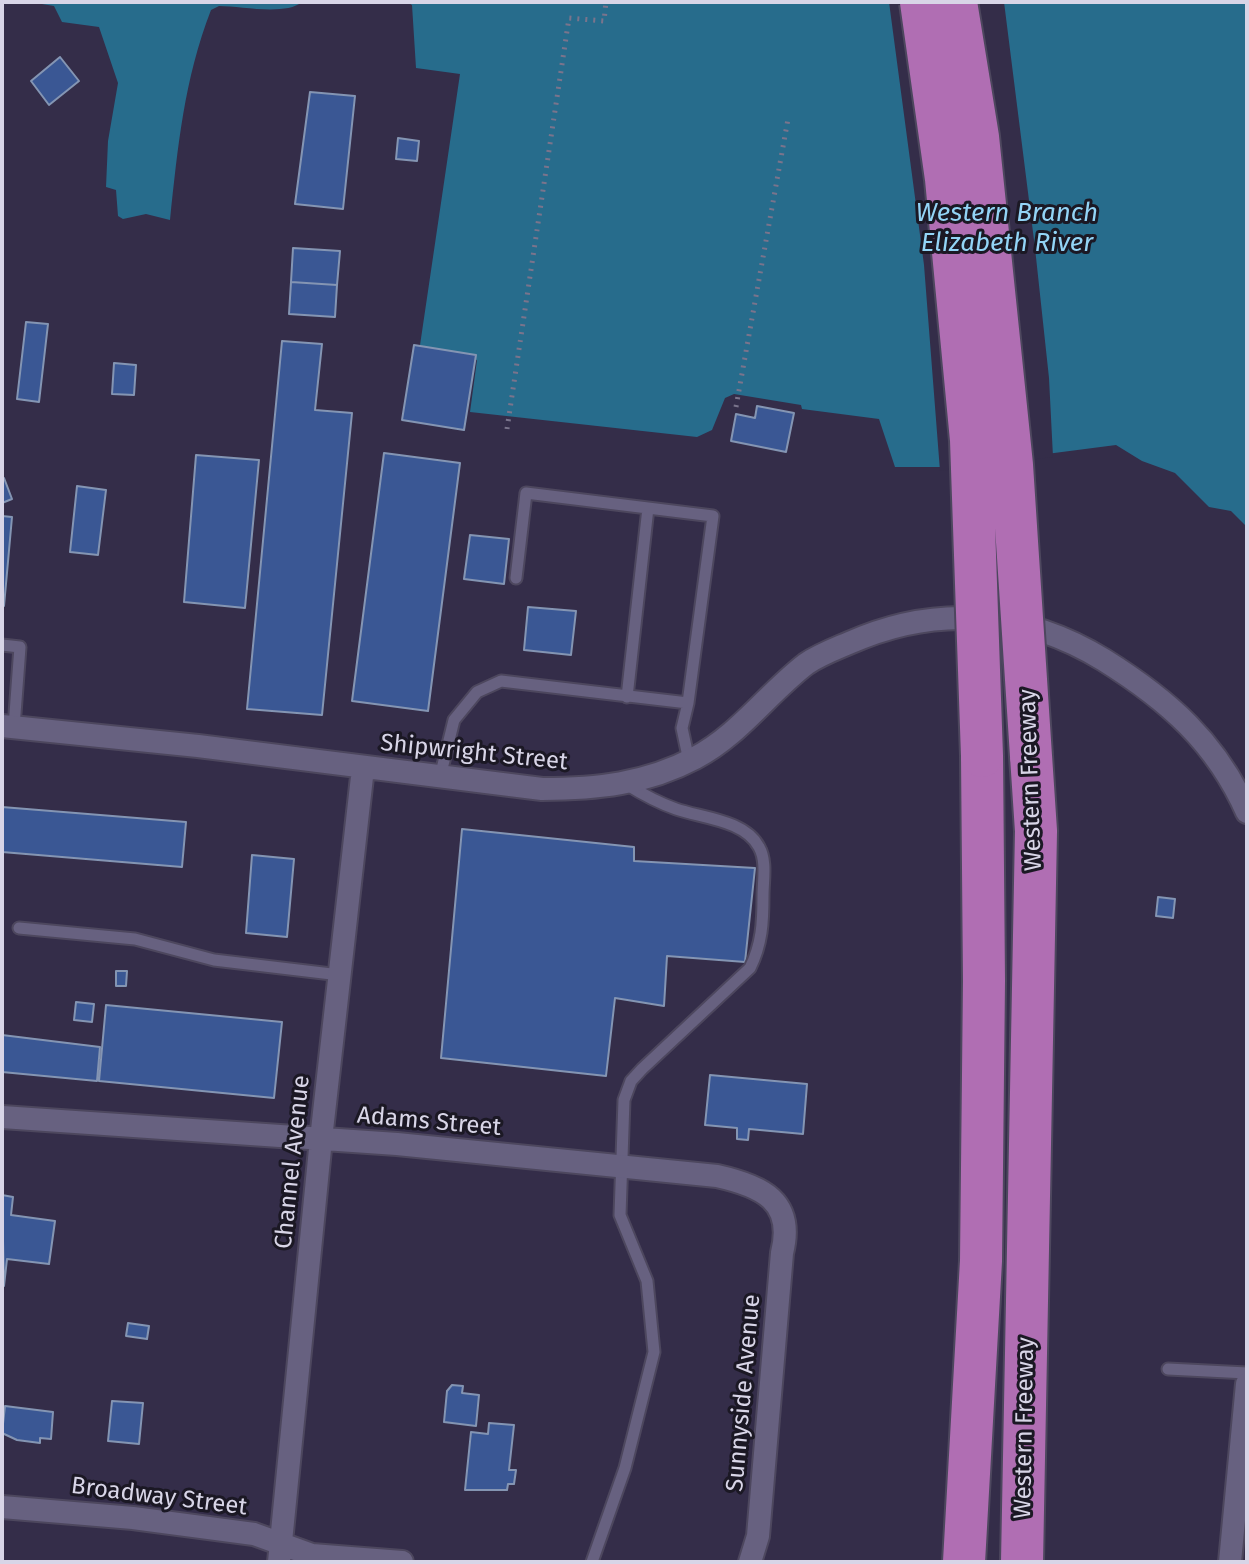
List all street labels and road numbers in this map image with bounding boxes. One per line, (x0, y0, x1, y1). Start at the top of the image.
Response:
street label: Western Freeway (1013, 689, 1049, 871)
street label: Shipwright Street (379, 729, 569, 777)
street label: Channel Avenue (270, 1074, 316, 1250)
street label: Adams Street (356, 1101, 502, 1143)
street label: Sunnyside Avenue (721, 1293, 767, 1493)
street label: Western Freeway (1009, 1337, 1041, 1519)
street label: Broadway Street (69, 1472, 249, 1522)

